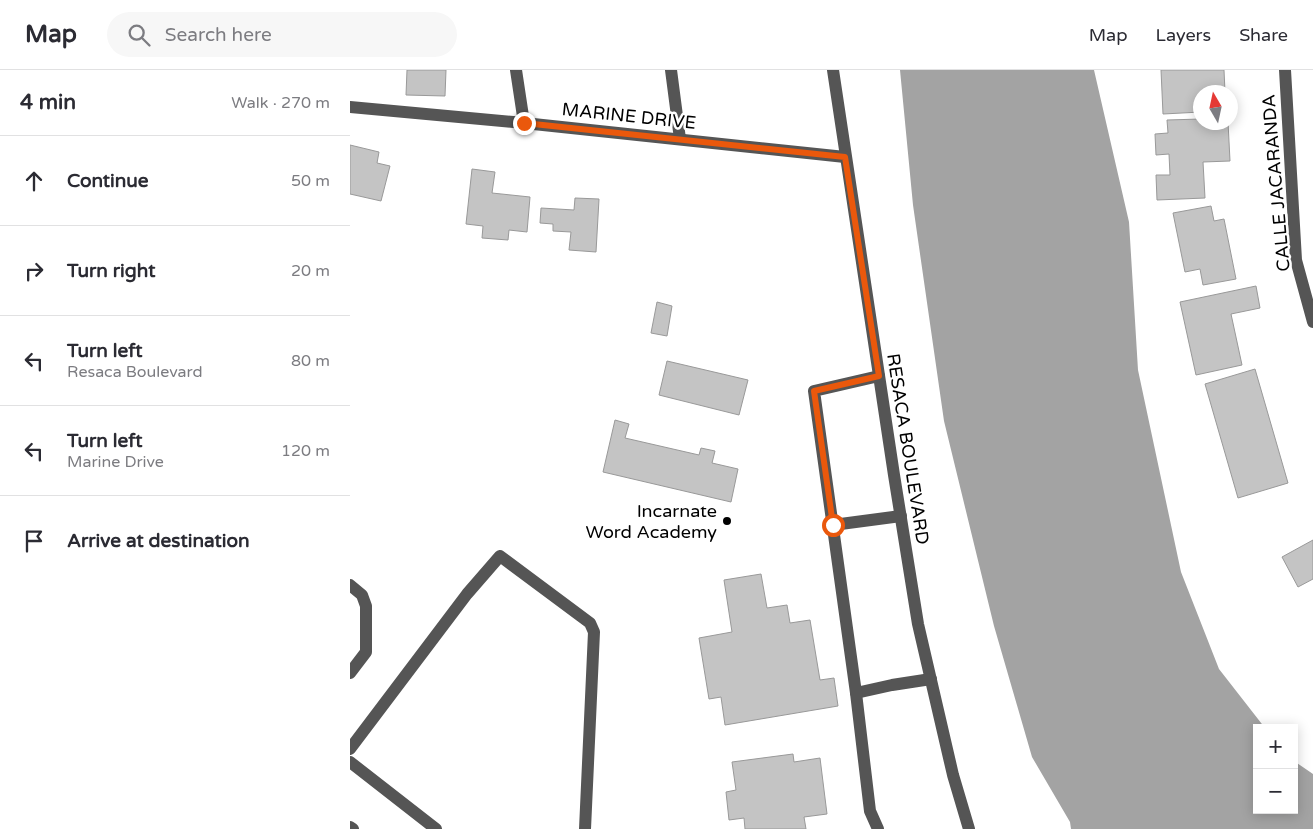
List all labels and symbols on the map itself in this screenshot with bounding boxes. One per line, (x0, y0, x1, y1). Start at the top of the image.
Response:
north arrow (1193, 85, 1238, 130)
street label: CALLE JACARANDA (1257, 94, 1295, 272)
street label: MARINE DRIVE (561, 98, 697, 134)
route end (513, 112, 536, 135)
street label: RESACA BOULEVARD (882, 352, 934, 546)
place label: Incarnate Word Academy (586, 500, 717, 543)
route start (822, 514, 845, 537)
marker: Incarnate Word Academy (721, 515, 733, 527)

